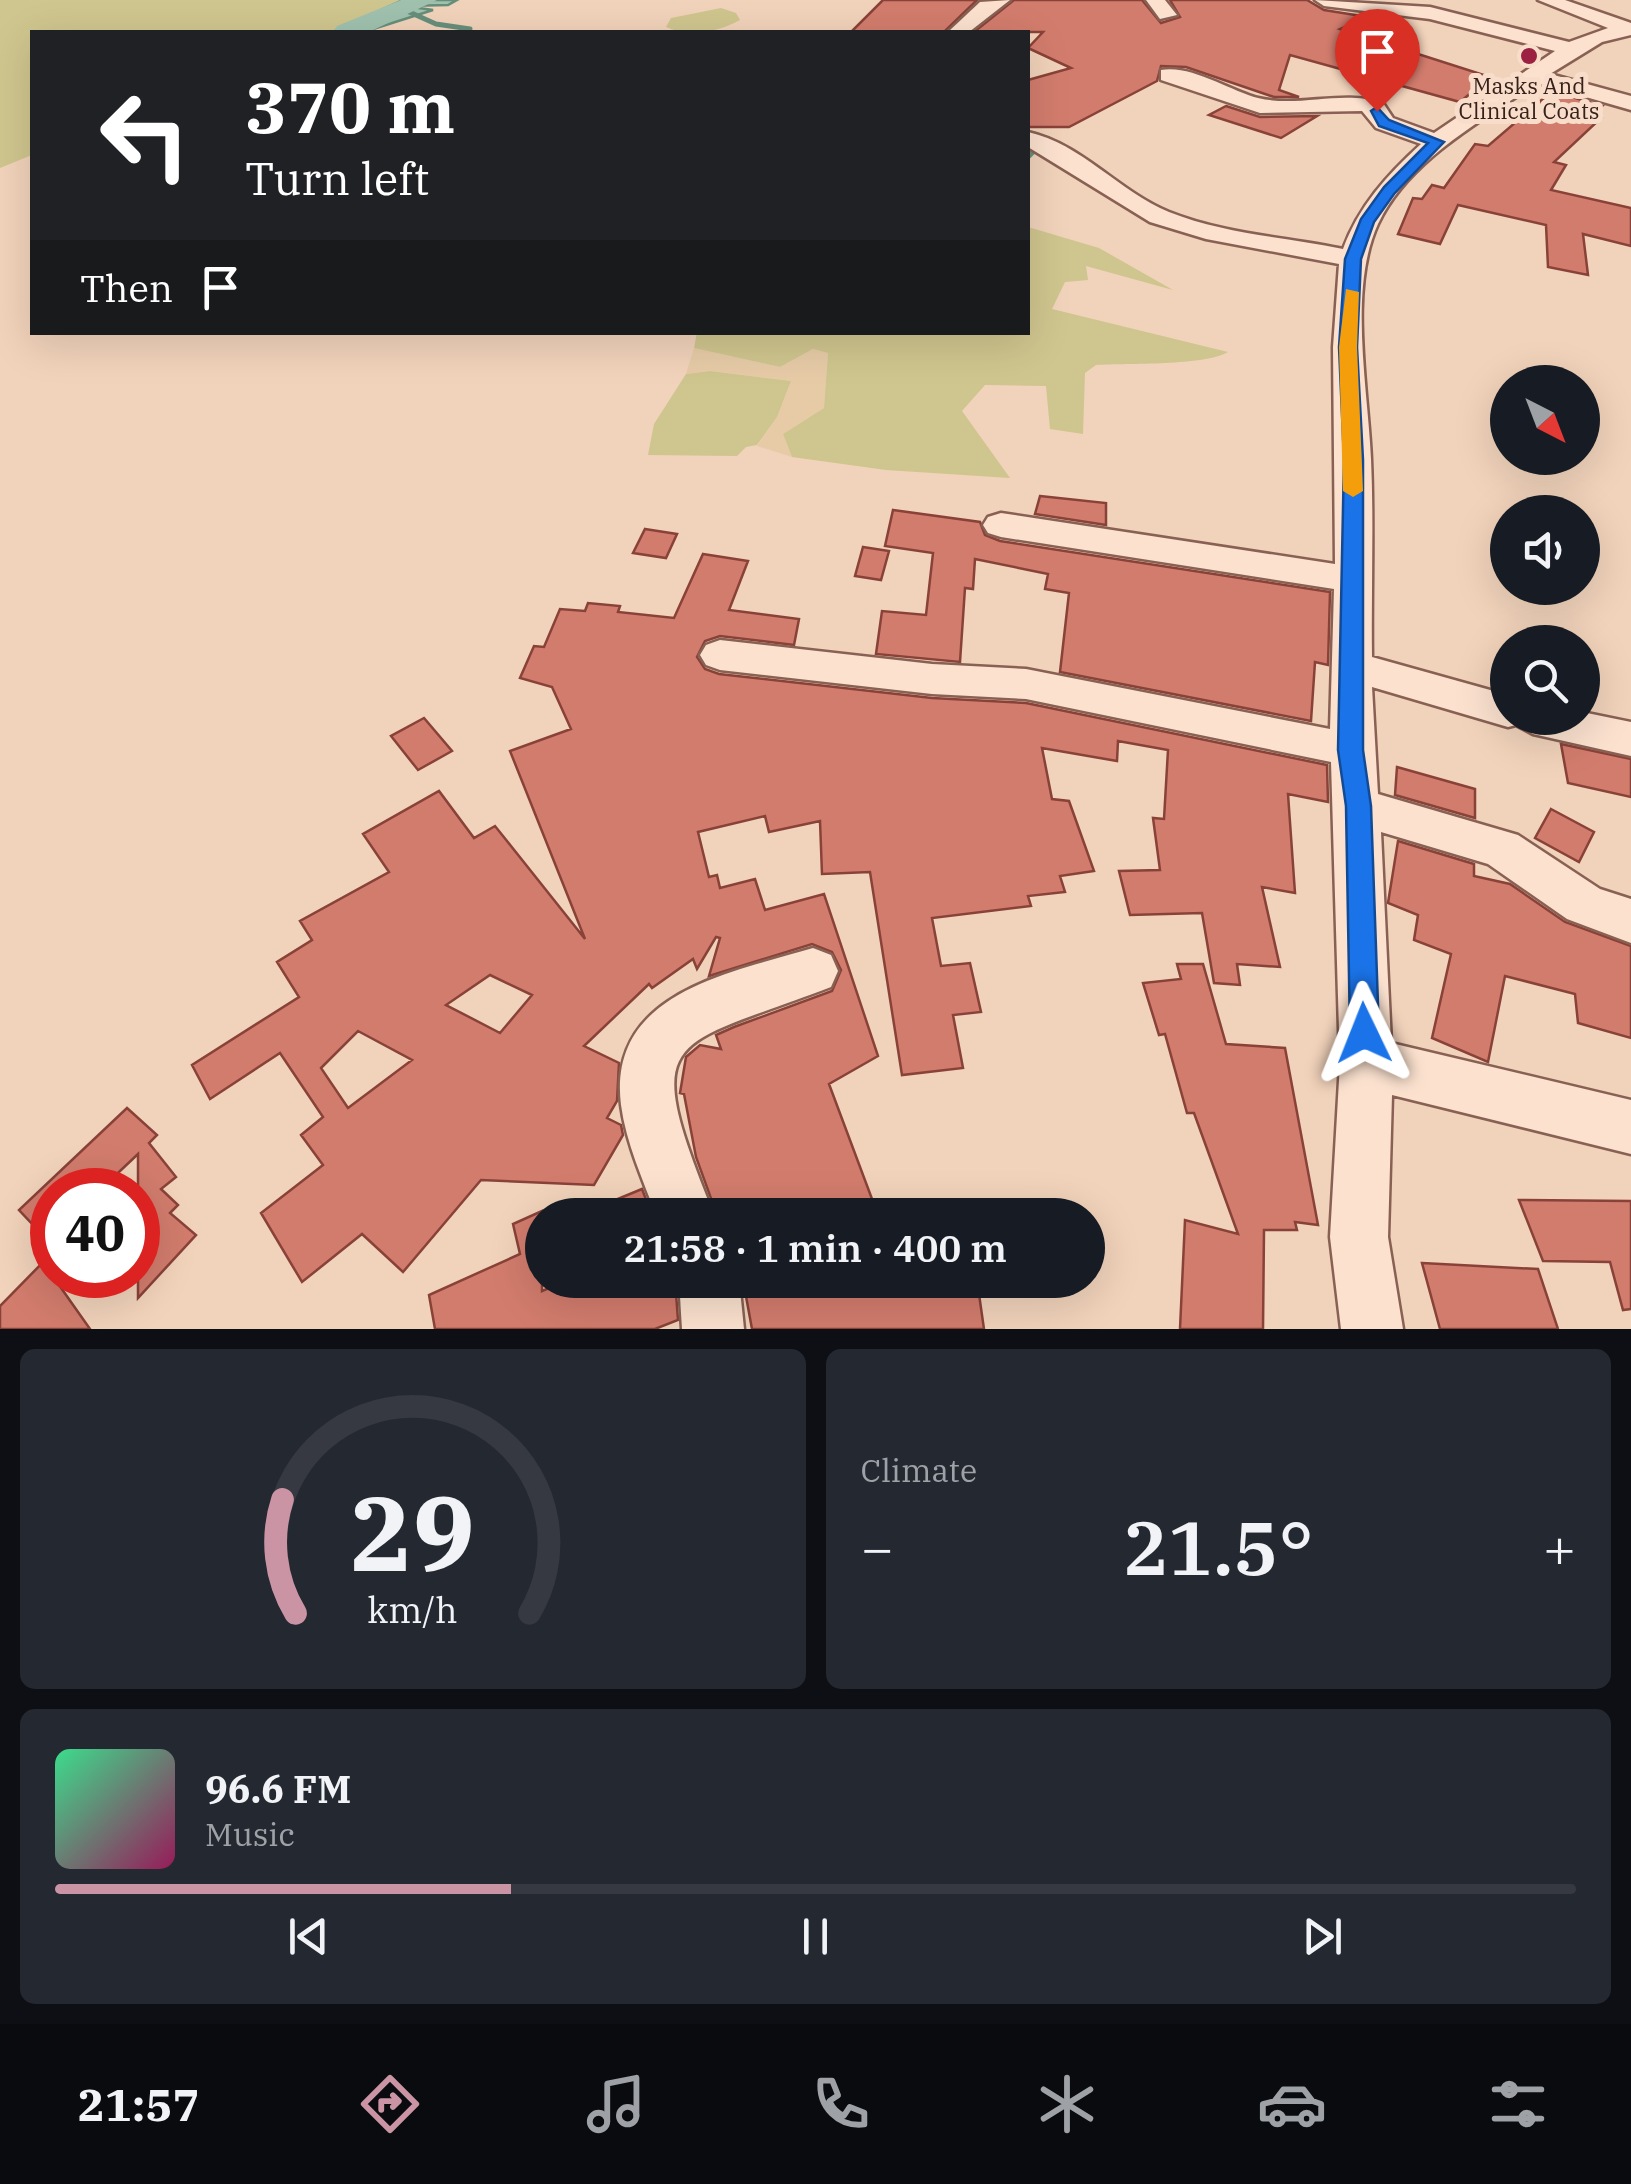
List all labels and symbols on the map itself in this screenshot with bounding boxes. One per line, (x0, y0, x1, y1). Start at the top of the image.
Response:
pin (1335, 9, 1420, 112)
marker: Masks And Clinical Coats (1518, 45, 1540, 67)
place label: Masks And Clinical Coats (1459, 71, 1599, 125)
north arrow (1490, 365, 1600, 475)
position arrow (1312, 981, 1416, 1085)
speed limit sign: 40 (30, 1168, 160, 1298)

